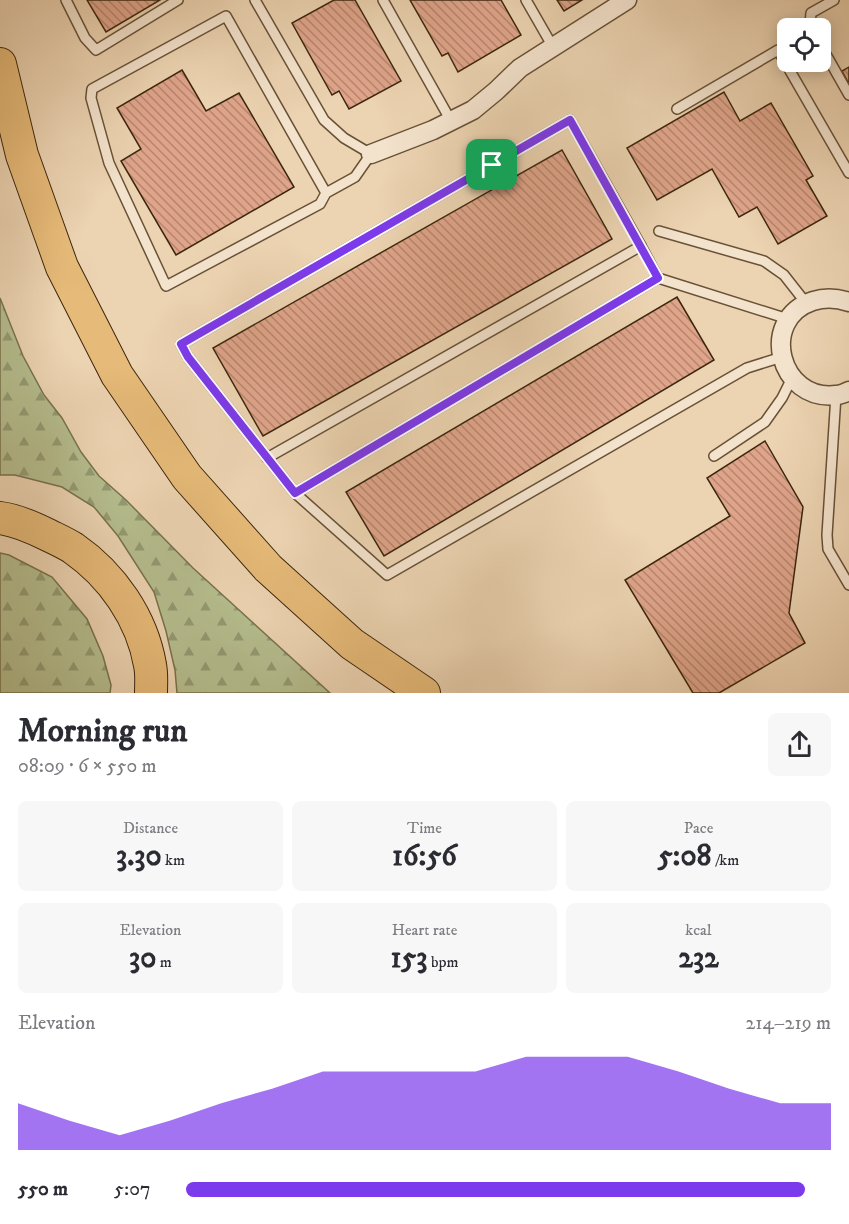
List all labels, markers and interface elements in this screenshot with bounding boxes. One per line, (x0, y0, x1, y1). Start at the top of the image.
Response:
map controls (777, 18, 831, 72)
button: locate (777, 18, 831, 72)
pin (466, 139, 517, 190)
icon: arrive (475, 148, 508, 181)
text: Morning run (18, 711, 187, 752)
button: share (768, 713, 831, 776)
text: 08:09 · 6 × 550 m (18, 754, 157, 779)
text: Distance (123, 818, 178, 838)
text: Time (407, 818, 442, 838)
text: Pace (684, 818, 713, 838)
text: 3.30 (116, 838, 162, 875)
text: 16:56 (392, 838, 457, 875)
text: 5:08 (658, 838, 712, 875)
text: km (162, 850, 185, 870)
text: /km (712, 850, 739, 870)
text: Elevation (120, 920, 181, 940)
text: Heart rate (392, 920, 457, 940)
text: kcal (685, 920, 712, 940)
text: 30 (129, 940, 156, 977)
text: 153 (391, 940, 427, 977)
text: 232 (678, 940, 719, 977)
text: m (156, 952, 172, 972)
text: bpm (427, 952, 458, 972)
text: Elevation (18, 1011, 95, 1036)
text: 214–219 m (745, 1011, 831, 1036)
text: 550 m (18, 1177, 68, 1202)
text: 5:07 (114, 1177, 150, 1202)

